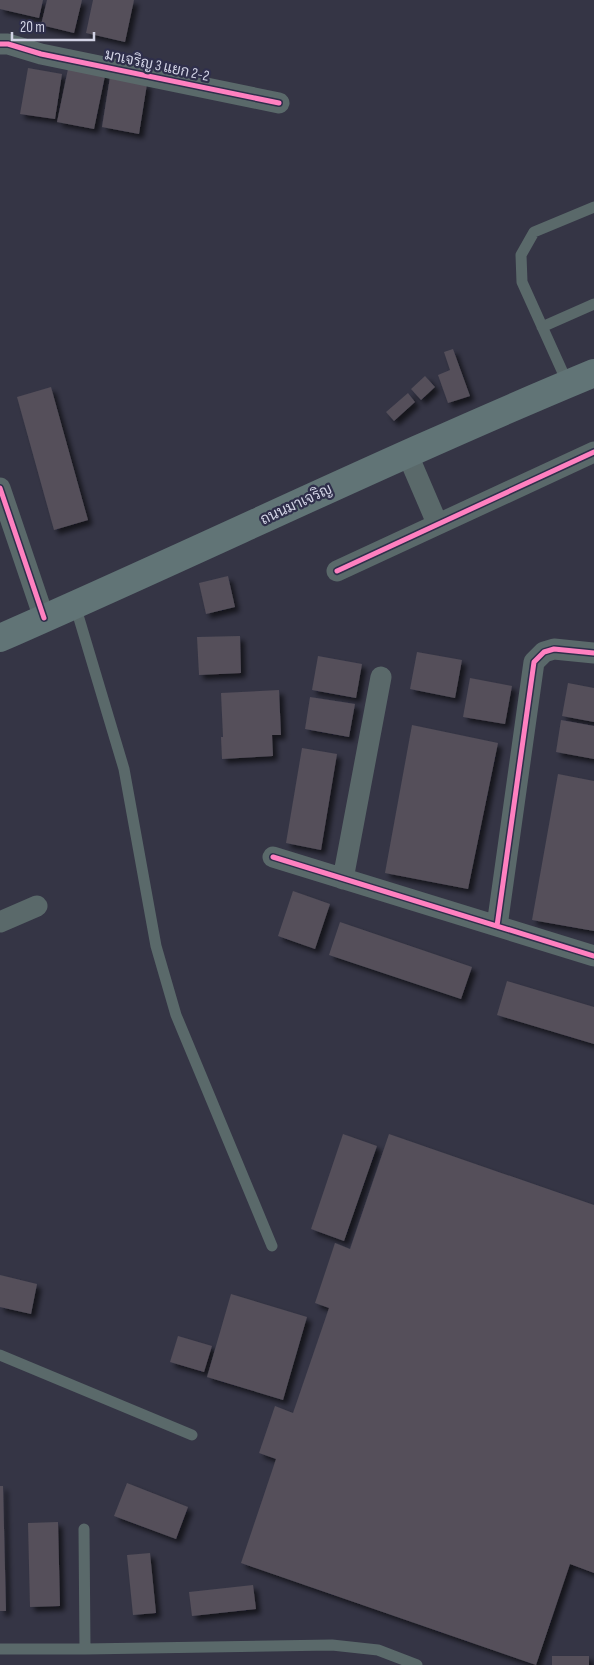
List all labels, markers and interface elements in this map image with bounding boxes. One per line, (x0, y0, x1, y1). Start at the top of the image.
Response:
scale bar (12, 10, 95, 42)
text: 20 m (20, 18, 45, 37)
street label: มาเจริญ 3 แยก 2-2 (103, 45, 211, 86)
street label: ถนนมาเจริญ (257, 480, 335, 529)

